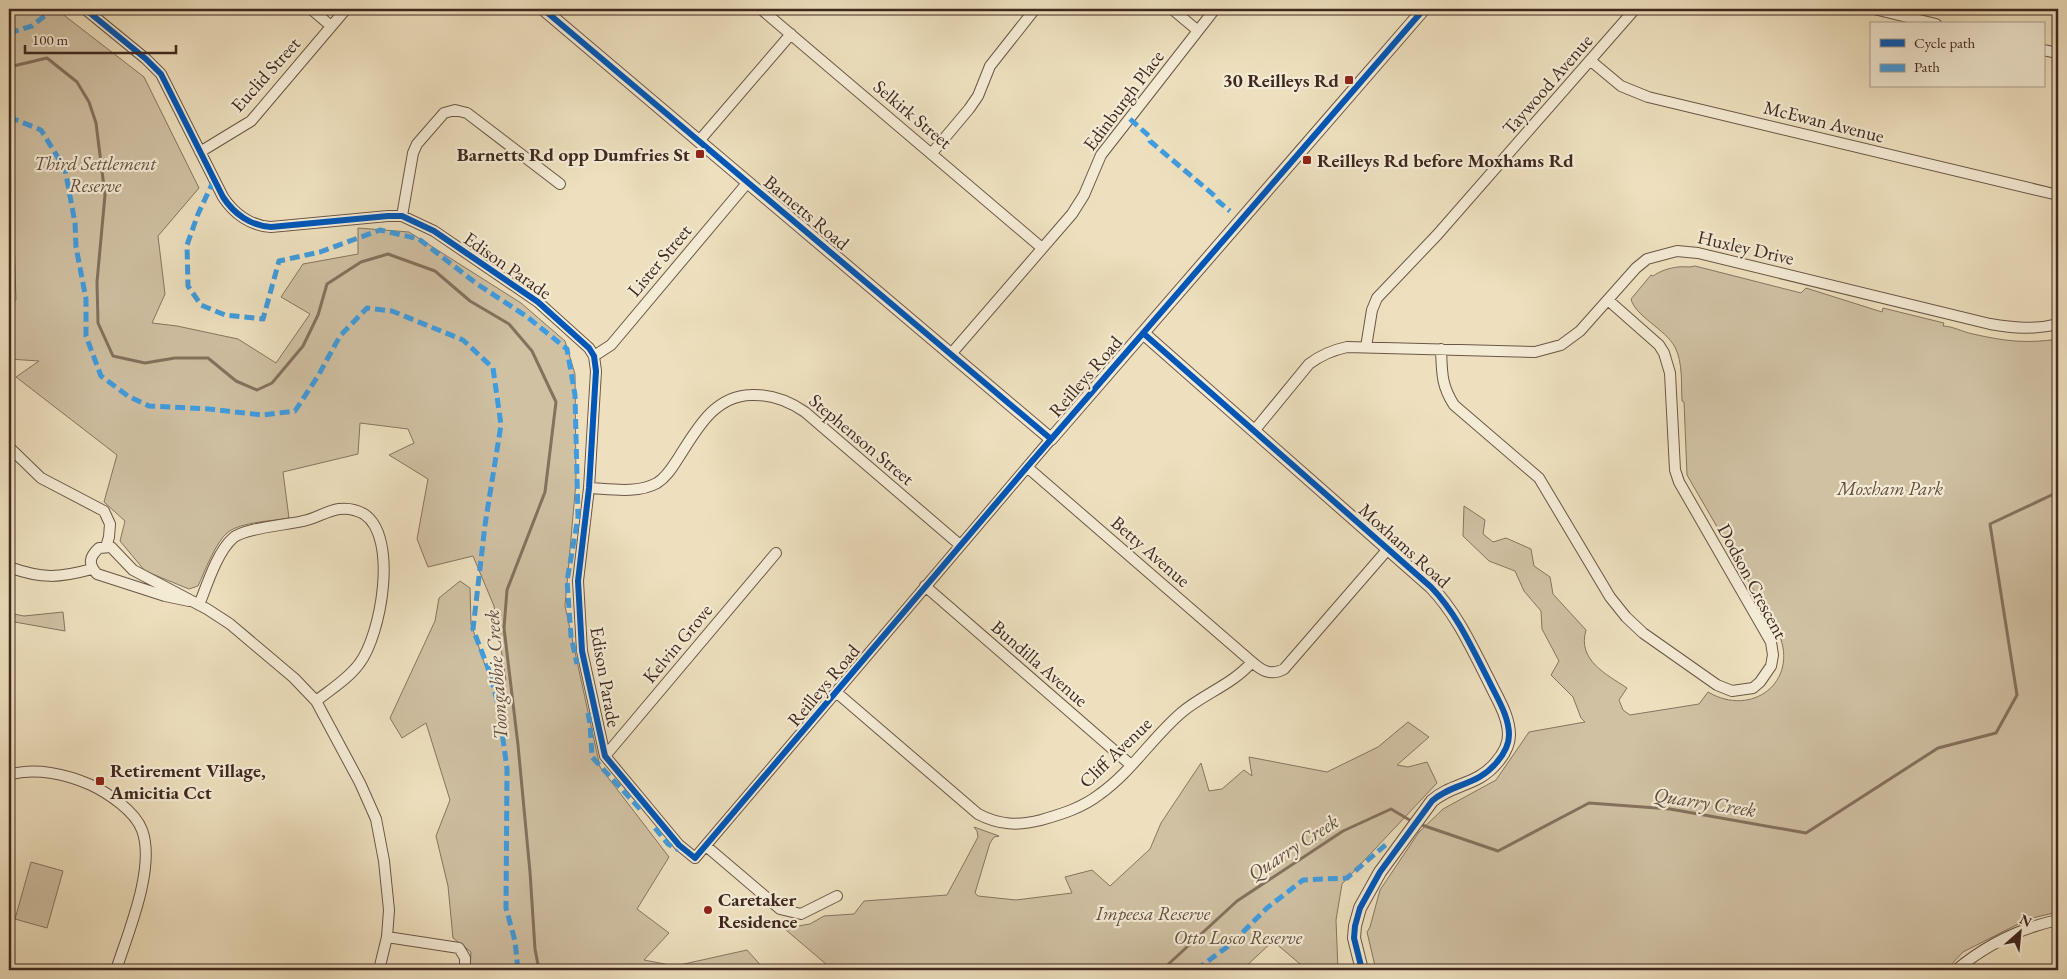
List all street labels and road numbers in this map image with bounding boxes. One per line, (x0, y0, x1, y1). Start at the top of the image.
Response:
street label: Taywood Avenue (1497, 29, 1598, 140)
street label: Euclid Street (225, 31, 306, 117)
street label: Edinburgh Place (1077, 45, 1169, 156)
street label: Selkirk Street (868, 74, 957, 155)
street label: McEwan Avenue (1761, 94, 1887, 149)
street label: Barnetts Road (759, 169, 855, 256)
street label: Lister Street (622, 219, 697, 302)
street label: Huxley Drive (1695, 224, 1797, 271)
street label: Edison Parade (459, 226, 557, 305)
street label: Reilleys Road (1043, 330, 1128, 422)
street label: Stephenson Street (804, 388, 920, 491)
street label: Moxhams Road (1353, 497, 1456, 594)
street label: Betty Avenue (1106, 510, 1196, 593)
street label: Dodson Crescent (1712, 519, 1793, 643)
street label: Kelvin Grove (637, 598, 718, 688)
street label: Bundilla Avenue (986, 614, 1093, 712)
street label: Edison Parade (584, 625, 627, 729)
street label: Reilleys Road (782, 639, 865, 732)
street label: Cliff Avenue (1074, 711, 1157, 793)

